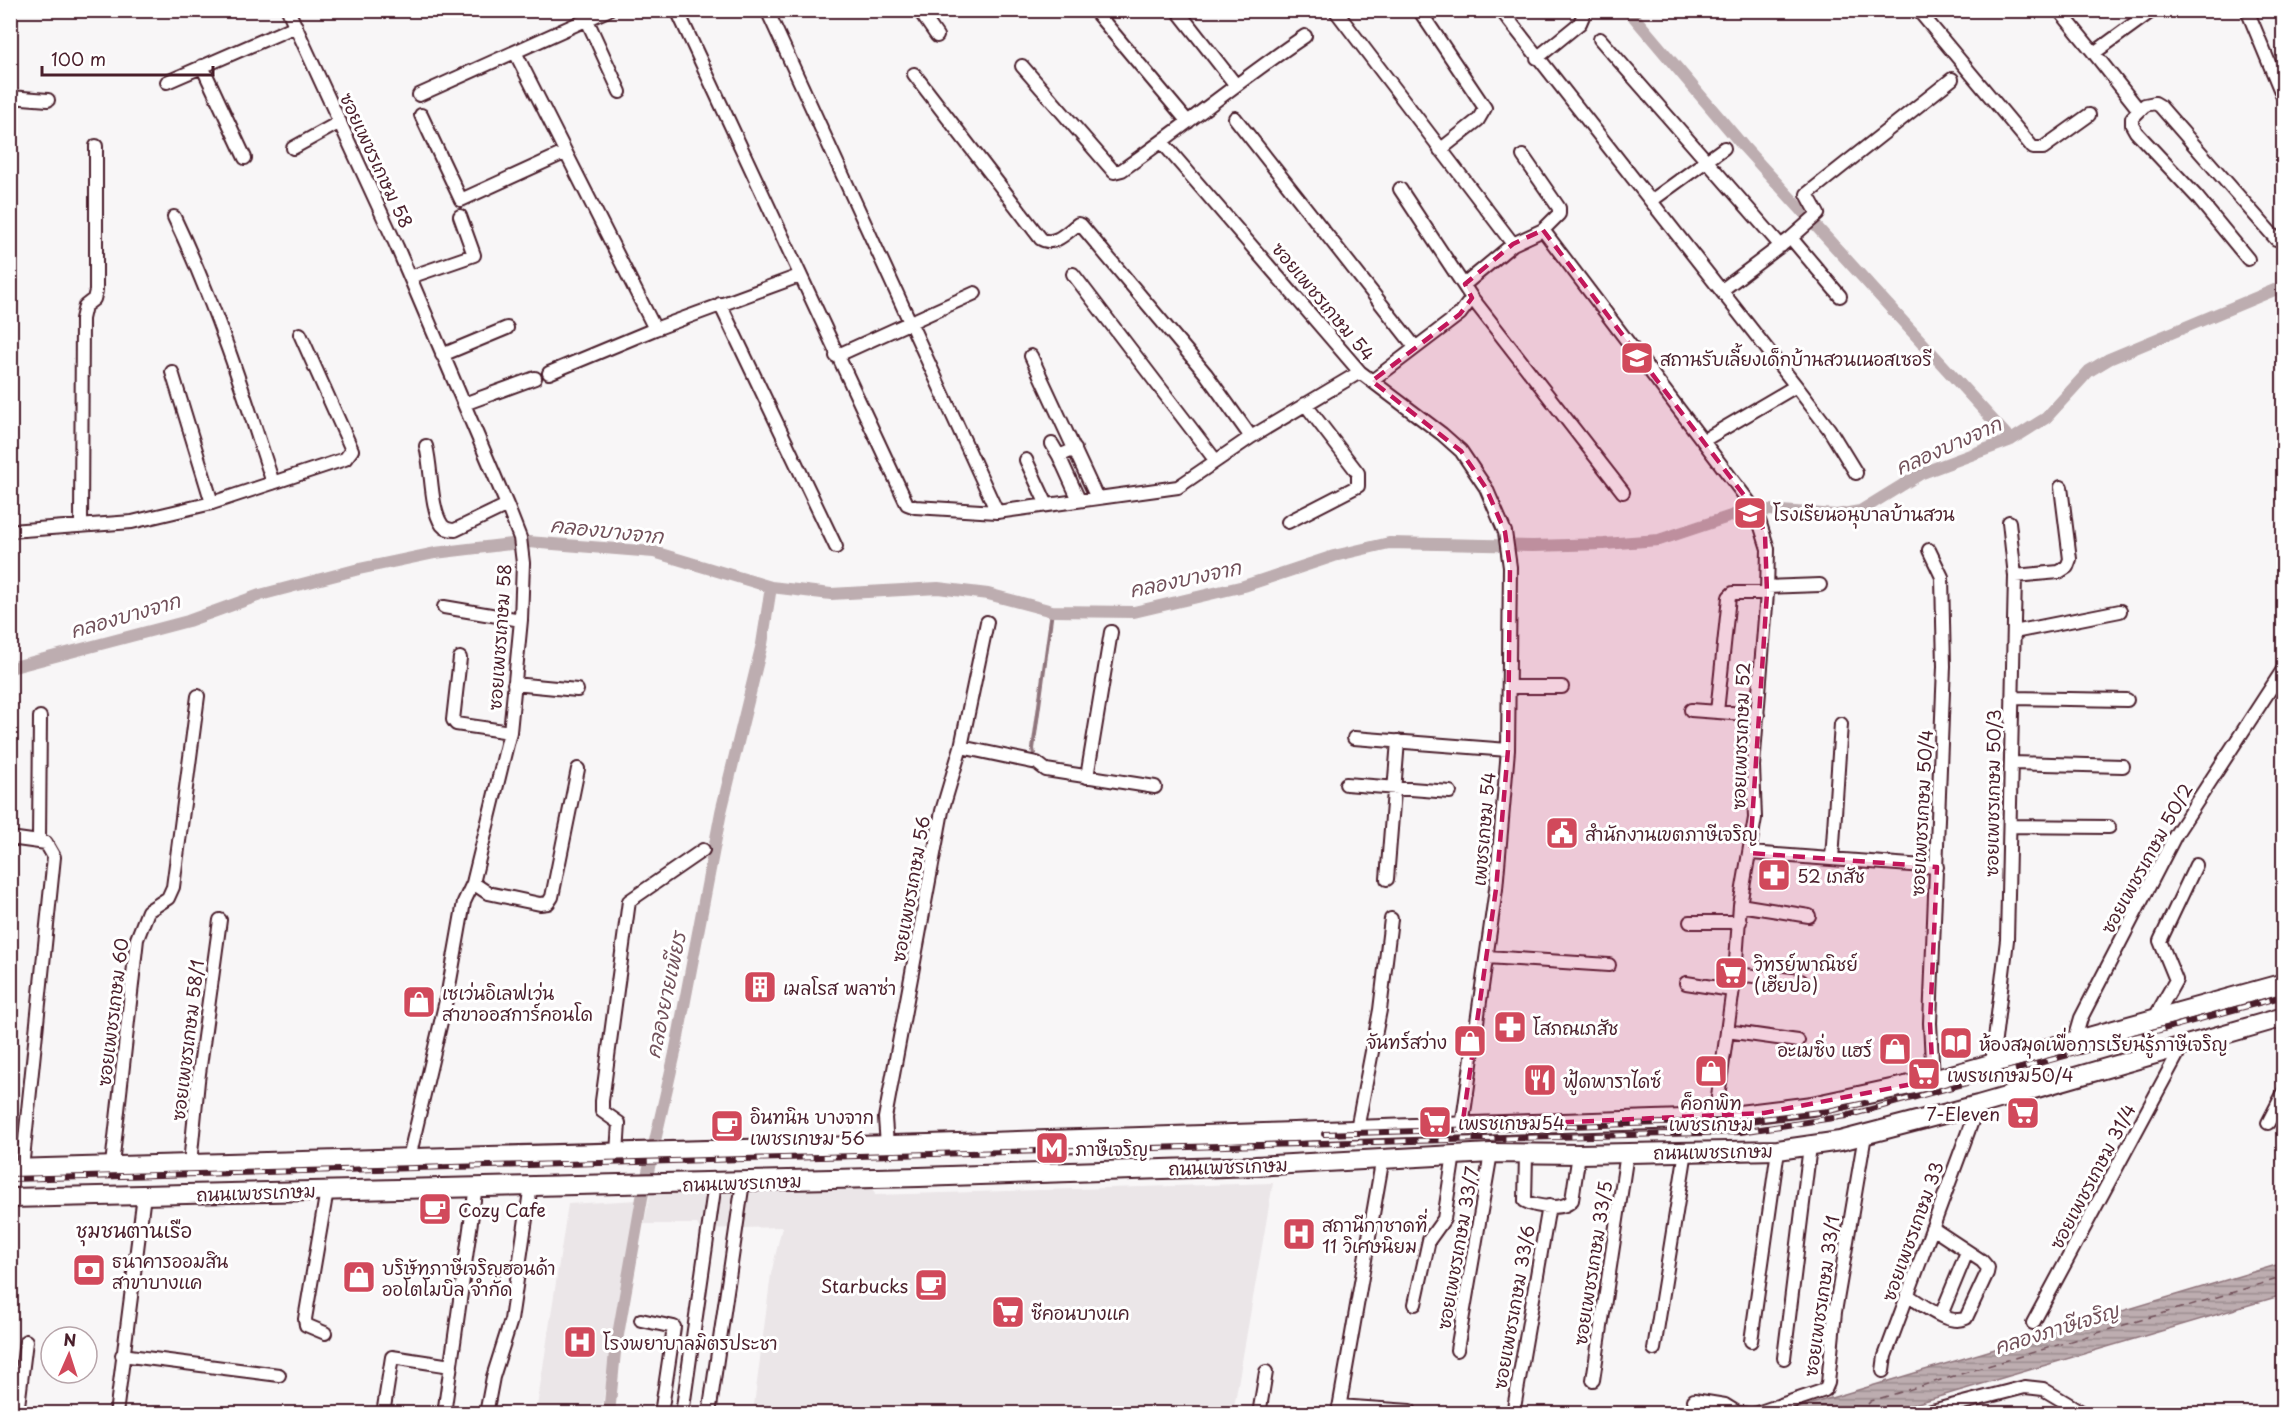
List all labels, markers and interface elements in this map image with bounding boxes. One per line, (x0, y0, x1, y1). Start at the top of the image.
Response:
scale bar (42, 39, 213, 77)
text: 100 m (51, 45, 106, 72)
street label: ซอยเพชรเกษม 58 (334, 88, 420, 232)
street label: ซอยเพชรเกษม 54 (1266, 236, 1382, 366)
school or university icon: สถานรับเลี้ยงเด็กบ้านสวนเนอสเซอรี (1619, 340, 1655, 376)
place label: สถานรับเลี้ยงเด็กบ้านสวนเนอสเซอรี (1660, 343, 1932, 372)
water label: คลองบางจาก (1890, 408, 2007, 482)
school or university icon: โรงเรียนอนุบาลบ้านสวน (1732, 495, 1768, 531)
place label: โรงเรียนอนุบาลบ้านสวน (1773, 500, 1955, 529)
water label: คลองบางจาก (549, 509, 666, 551)
water label: คลองบางจาก (1126, 551, 1245, 604)
street label: ซอยเพชรเกษม 58 (480, 563, 518, 711)
water label: คลองบางจาก (66, 585, 185, 645)
street label: ซอยเพชรเกษม 52 (1724, 662, 1756, 810)
street label: ซอยเพชรเกษม 50/3 (1977, 709, 2007, 877)
street label: ซอยเพชรเกษม 50/4 (1903, 729, 1939, 897)
street label: เพชรเกษม 54 (1465, 771, 1501, 887)
street label: ซอยเพชรเกษม 50/2 (2093, 778, 2199, 938)
street label: ซอยเพชรเกษม 56 (884, 814, 936, 964)
public building icon: สำนักงานเขตภาษีเจริญ (1544, 815, 1580, 851)
place label: สำนักงานเขตภาษีเจริญ (1585, 820, 1758, 847)
pharmacy icon: 52 เภสัช (1756, 857, 1792, 893)
place label: 52 เภสัช (1797, 862, 1865, 889)
water label: คลองยายเพียร (637, 926, 694, 1061)
street label: ซอยเพชรเกษม 60 (90, 936, 134, 1088)
place label: วิทูรย์พาณิชย์ (เฮียปอ) (1754, 950, 1858, 998)
supermarket icon: วิทูรย์พาณิชย์ (เฮียปอ) (1713, 955, 1749, 991)
street label: ซอยเพชรเกษม 58/1 (164, 958, 210, 1122)
building icon: เมลโรส พลาซ่า (742, 969, 778, 1005)
place label: เมลโรส พลาซ่า (783, 974, 896, 1001)
place label: เซเว่นอิเลฟเว่น สาขาออสการ์คอนโด (442, 979, 593, 1027)
shop icon: เซเว่นอิเลฟเว่น สาขาออสการ์คอนโด (401, 984, 437, 1020)
pharmacy icon: โสภณเภสัช (1492, 1009, 1528, 1045)
place label: โสภณเภสัช (1533, 1014, 1618, 1041)
shop icon: จันทร์สว่าง (1452, 1023, 1488, 1059)
library icon: ห้องสมุดเพื่อการเรียนรู้ภาษีเจริญ (1938, 1025, 1974, 1061)
place label: ห้องสมุดเพื่อการเรียนรู้ภาษีเจริญ (1979, 1027, 2228, 1059)
place label: จันทร์สว่าง (1366, 1028, 1447, 1055)
shop icon: อะเมซิ่ง แฮร์ (1877, 1031, 1913, 1067)
place label: อะเมซิ่ง แฮร์ (1777, 1033, 1873, 1063)
shop icon: ค็อกพิท เพชรเกษม (1693, 1053, 1729, 1089)
supermarket icon: เพรชเกษม50/4 (1906, 1056, 1942, 1092)
place label: เพรชเกษม50/4 (1947, 1061, 2074, 1088)
restaurant icon: ฟู้ดพาราไดซ์ (1522, 1062, 1558, 1098)
place label: ฟู้ดพาราไดซ์ (1563, 1067, 1661, 1096)
place label: ค็อกพิท เพชรเกษม (1669, 1089, 1753, 1137)
supermarket icon: 7-Eleven (2005, 1095, 2041, 1131)
street label: ซอยเพชรเกษม 31/4 (2042, 1099, 2142, 1253)
place label: 7-Eleven (1926, 1100, 2000, 1127)
place label: อินทนิน บางจาก เพชรเกษม 56 (750, 1103, 874, 1151)
supermarket icon: เพรชเกษม54 (1417, 1104, 1453, 1140)
cafe icon: อินทนิน บางจาก เพชรเกษม 56 (709, 1108, 745, 1144)
place label: เพรชเกษม54 (1458, 1109, 1565, 1136)
metro station icon: ภาษีเจริญ (1034, 1130, 1070, 1166)
place label: ภาษีเจริญ (1075, 1135, 1148, 1162)
street label: ถนนเพชรเกษม (1653, 1136, 1773, 1166)
street label: ถนนเพชรเกษม (1168, 1150, 1288, 1182)
street label: ซอยเพชรเกษม 33 (1874, 1157, 1950, 1305)
street label: ซอยเพชรเกษม 33/7 (1429, 1164, 1485, 1332)
street label: ถนนเพชรเกษม (682, 1166, 802, 1198)
street label: ถนนเพชรเกษม (196, 1176, 316, 1208)
street label: ซอยเพชรเกษม 33/5 (1566, 1179, 1618, 1347)
cafe icon: Cozy Cafe (417, 1191, 453, 1227)
place label: Cozy Cafe (458, 1196, 546, 1223)
place label: สถานีกาชาดที่ 11 วิเศษนิยม (1322, 1208, 1427, 1259)
street label: ซอยเพชรเกษม 33/1 (1796, 1214, 1846, 1378)
district label: ชุมชนตานเรือ (76, 1215, 192, 1247)
hospital icon: สถานีกาชาดที่ 11 วิเศษนิยม (1281, 1216, 1317, 1252)
street label: ซอยเพชรเกษม 33/6 (1485, 1223, 1541, 1391)
place label: ธนาคารออมสิน สาขาบางแค (112, 1247, 228, 1295)
bank icon: ธนาคารออมสิน สาขาบางแค (71, 1252, 107, 1288)
place label: บริษัทภาษีเจริญฮอนด้า ออโตโมบิล จำกัด (382, 1254, 555, 1302)
shop icon: บริษัทภาษีเจริญฮอนด้า ออโตโมบิล จำกัด (341, 1259, 377, 1295)
cafe icon: Starbucks (913, 1267, 949, 1303)
place label: Starbucks (821, 1272, 908, 1299)
supermarket icon: ซีคอนบางแค (990, 1294, 1026, 1330)
water label: คลองภาษีเจริญ (1990, 1294, 2124, 1361)
place label: ซีคอนบางแค (1031, 1299, 1130, 1326)
hospital icon: โรงพยาบาลมิตรประชา (562, 1324, 598, 1360)
north arrow (39, 1325, 99, 1385)
text: N (63, 1327, 77, 1351)
place label: โรงพยาบาลมิตรประชา (603, 1329, 778, 1356)

